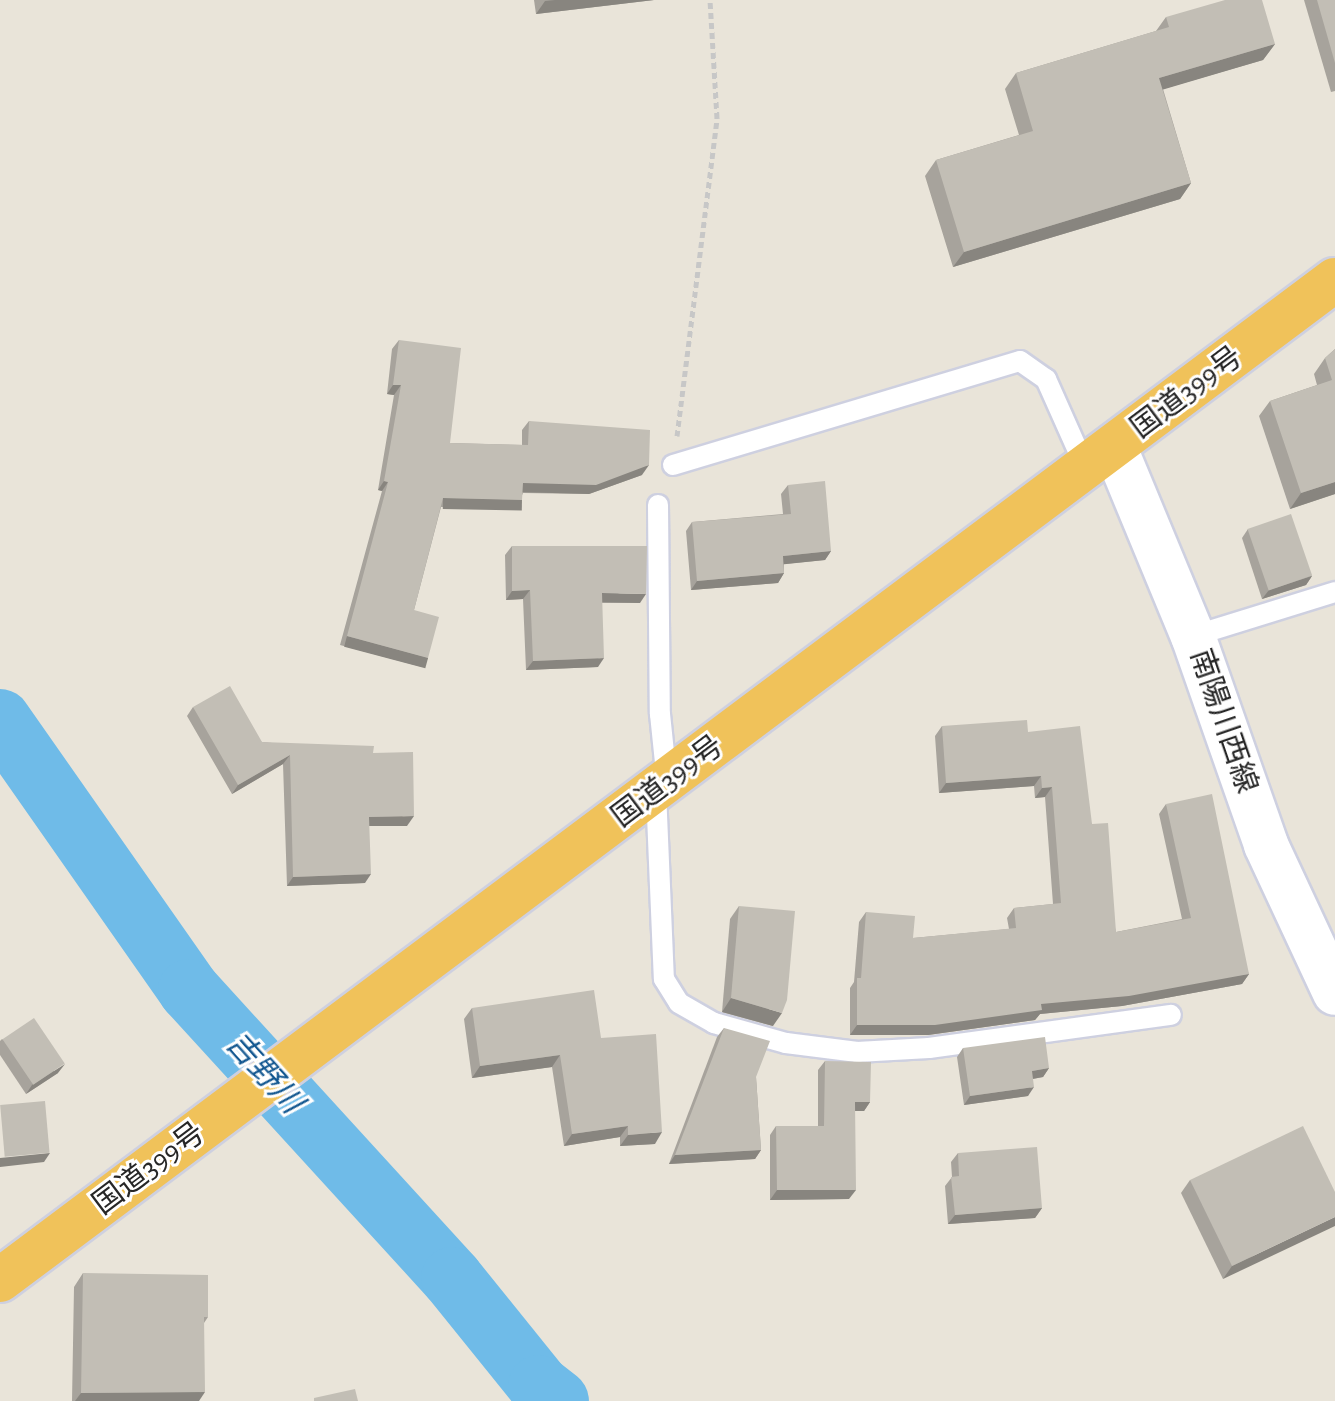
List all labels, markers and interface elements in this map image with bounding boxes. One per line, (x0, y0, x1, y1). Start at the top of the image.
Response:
street label: 国道399号 (1124, 339, 1250, 447)
street label: 南陽川西線 (1182, 644, 1264, 798)
street label: 国道399号 (605, 728, 731, 836)
water label: 吉野川 (218, 1024, 310, 1122)
street label: 国道399号 (86, 1115, 212, 1223)

